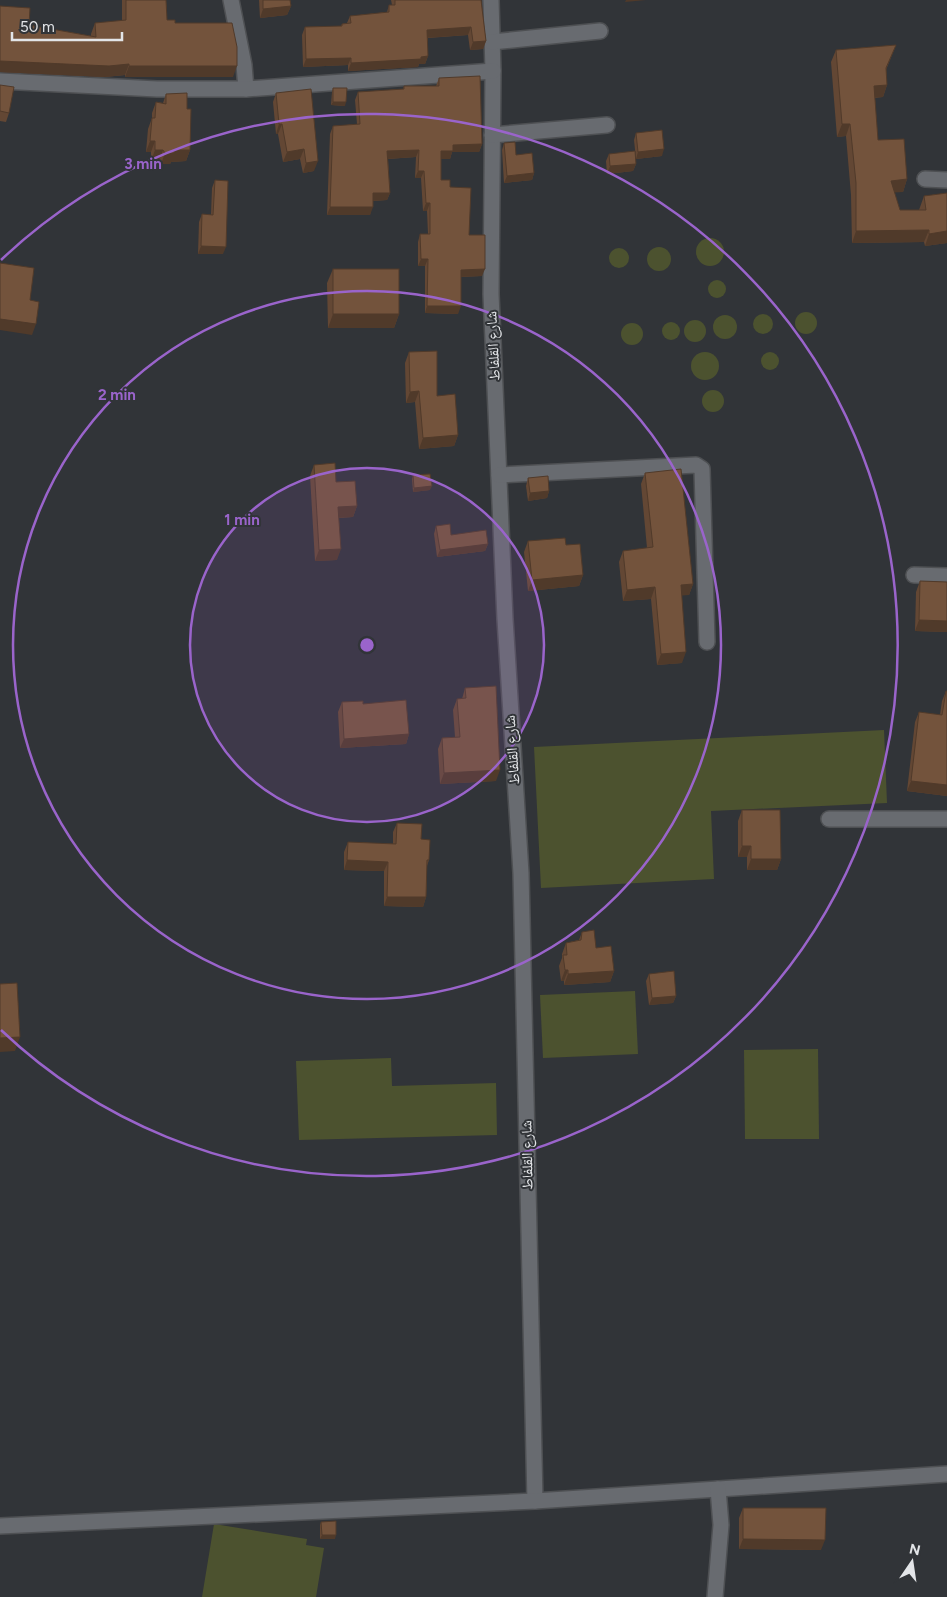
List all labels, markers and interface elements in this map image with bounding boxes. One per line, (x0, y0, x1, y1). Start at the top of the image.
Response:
scale bar (12, 10, 122, 42)
text: 50 m (20, 18, 55, 36)
text: 3 min (124, 155, 162, 173)
street label: شارع القلفاط (482, 311, 505, 381)
text: 2 min (98, 386, 136, 404)
text: 1 min (224, 511, 260, 529)
centre of rings (358, 636, 376, 654)
street label: شارع القلفاط (501, 714, 524, 785)
street label: شارع القلفاط (517, 1120, 538, 1190)
north arrow (887, 1537, 937, 1587)
text: N (908, 1540, 922, 1559)

